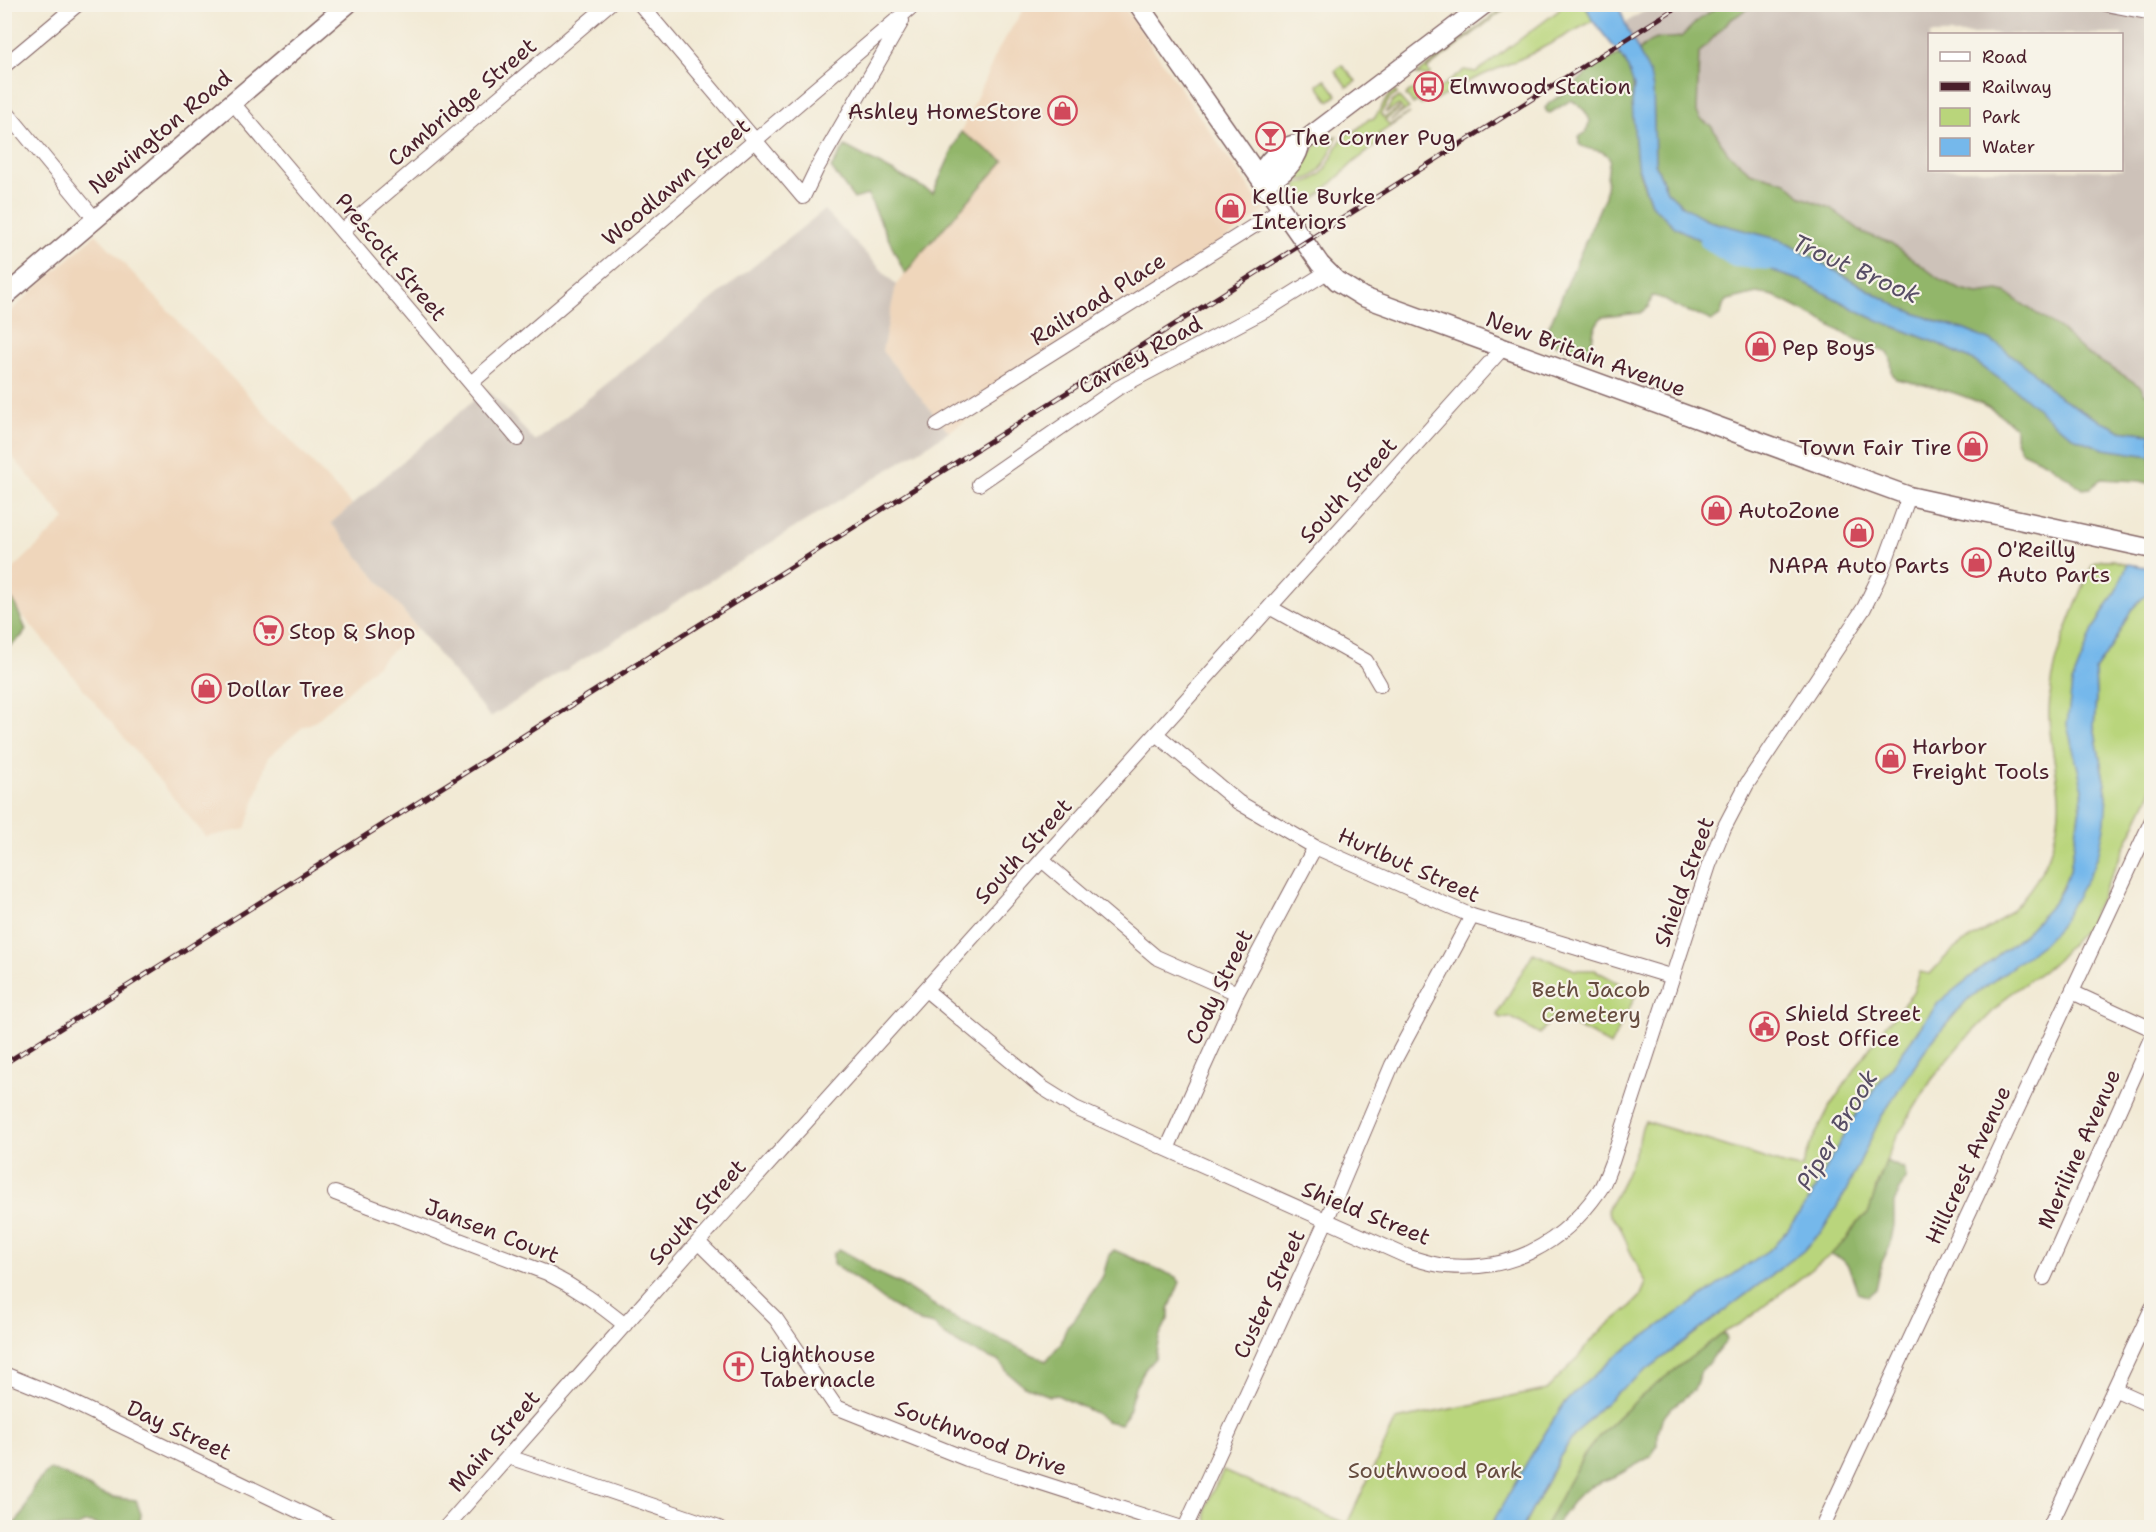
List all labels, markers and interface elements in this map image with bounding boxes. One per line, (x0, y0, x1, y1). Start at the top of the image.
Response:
street label: Cambridge Street (381, 31, 543, 173)
legend (1928, 33, 2123, 171)
text: Road (1982, 45, 2027, 69)
street label: Newington Road (82, 63, 238, 200)
bus stop icon: Elmwood Station (1412, 70, 1444, 102)
place label: Elmwood Station (1449, 72, 1631, 101)
text: Railway (1982, 75, 2052, 99)
shop icon: Ashley HomeStore (1047, 95, 1079, 127)
place label: Ashley HomeStore (847, 97, 1042, 126)
text: Park (1982, 105, 2021, 129)
street label: Woodlawn Street (596, 111, 756, 253)
bar icon: The Corner Pug (1255, 121, 1287, 153)
place label: The Corner Pug (1292, 123, 1456, 152)
text: Water (1982, 135, 2035, 159)
place label: Kellie Burke Interiors (1252, 182, 1376, 236)
street label: Prescott Street (329, 187, 453, 327)
shop icon: Kellie Burke Interiors (1215, 193, 1247, 225)
water label: Trout Brook (1787, 226, 1925, 312)
street label: Railroad Place (1025, 246, 1171, 352)
street label: New Britain Avenue (1482, 304, 1690, 404)
street label: Carney Road (1073, 309, 1207, 401)
shop icon: Pep Boys (1745, 331, 1777, 363)
place label: Pep Boys (1782, 333, 1875, 362)
street label: South Street (1293, 431, 1403, 549)
shop icon: Town Fair Tire (1957, 431, 1989, 463)
place label: Town Fair Tire (1799, 433, 1952, 462)
shop icon: AutoZone (1701, 494, 1733, 526)
place label: AutoZone (1738, 496, 1840, 525)
shop icon: NAPA Auto Parts (1843, 517, 1875, 549)
place label: O'Reilly Auto Parts (1997, 535, 2110, 589)
shop icon: O'Reilly Auto Parts (1960, 546, 1992, 578)
place label: NAPA Auto Parts (1768, 551, 1950, 580)
supermarket icon: Stop & Shop (252, 615, 284, 647)
place label: Stop & Shop (289, 617, 416, 646)
shop icon: Dollar Tree (190, 673, 222, 705)
place label: Dollar Tree (227, 675, 344, 704)
place label: Harbor Freight Tools (1912, 732, 2050, 786)
shop icon: Harbor Freight Tools (1875, 743, 1907, 775)
street label: South Street (968, 792, 1078, 910)
street label: Shield Street (1647, 813, 1721, 951)
street label: Hurlbut Street (1333, 821, 1485, 909)
street label: Cody Street (1179, 925, 1259, 1049)
park label: Beth Jacob Cemetery (1532, 975, 1650, 1029)
place label: Shield Street Post Office (1785, 999, 1921, 1053)
public building icon: Shield Street Post Office (1748, 1010, 1780, 1042)
water label: Piper Brook (1789, 1064, 1886, 1196)
street label: Meriline Avenue (2031, 1065, 2127, 1233)
street label: Hillcrest Avenue (1919, 1081, 2017, 1249)
street label: South Street (642, 1153, 752, 1271)
street label: Shield Street (1297, 1174, 1435, 1252)
street label: Jansen Court (421, 1192, 563, 1270)
street label: Custer Street (1226, 1225, 1312, 1363)
place label: Lighthouse Tabernacle (760, 1340, 876, 1394)
church icon: Lighthouse Tabernacle (723, 1351, 755, 1383)
street label: Main Street (442, 1384, 546, 1498)
street label: Day Street (122, 1393, 236, 1467)
street label: Southwood Drive (891, 1393, 1071, 1483)
park label: Southwood Park (1348, 1456, 1522, 1485)

